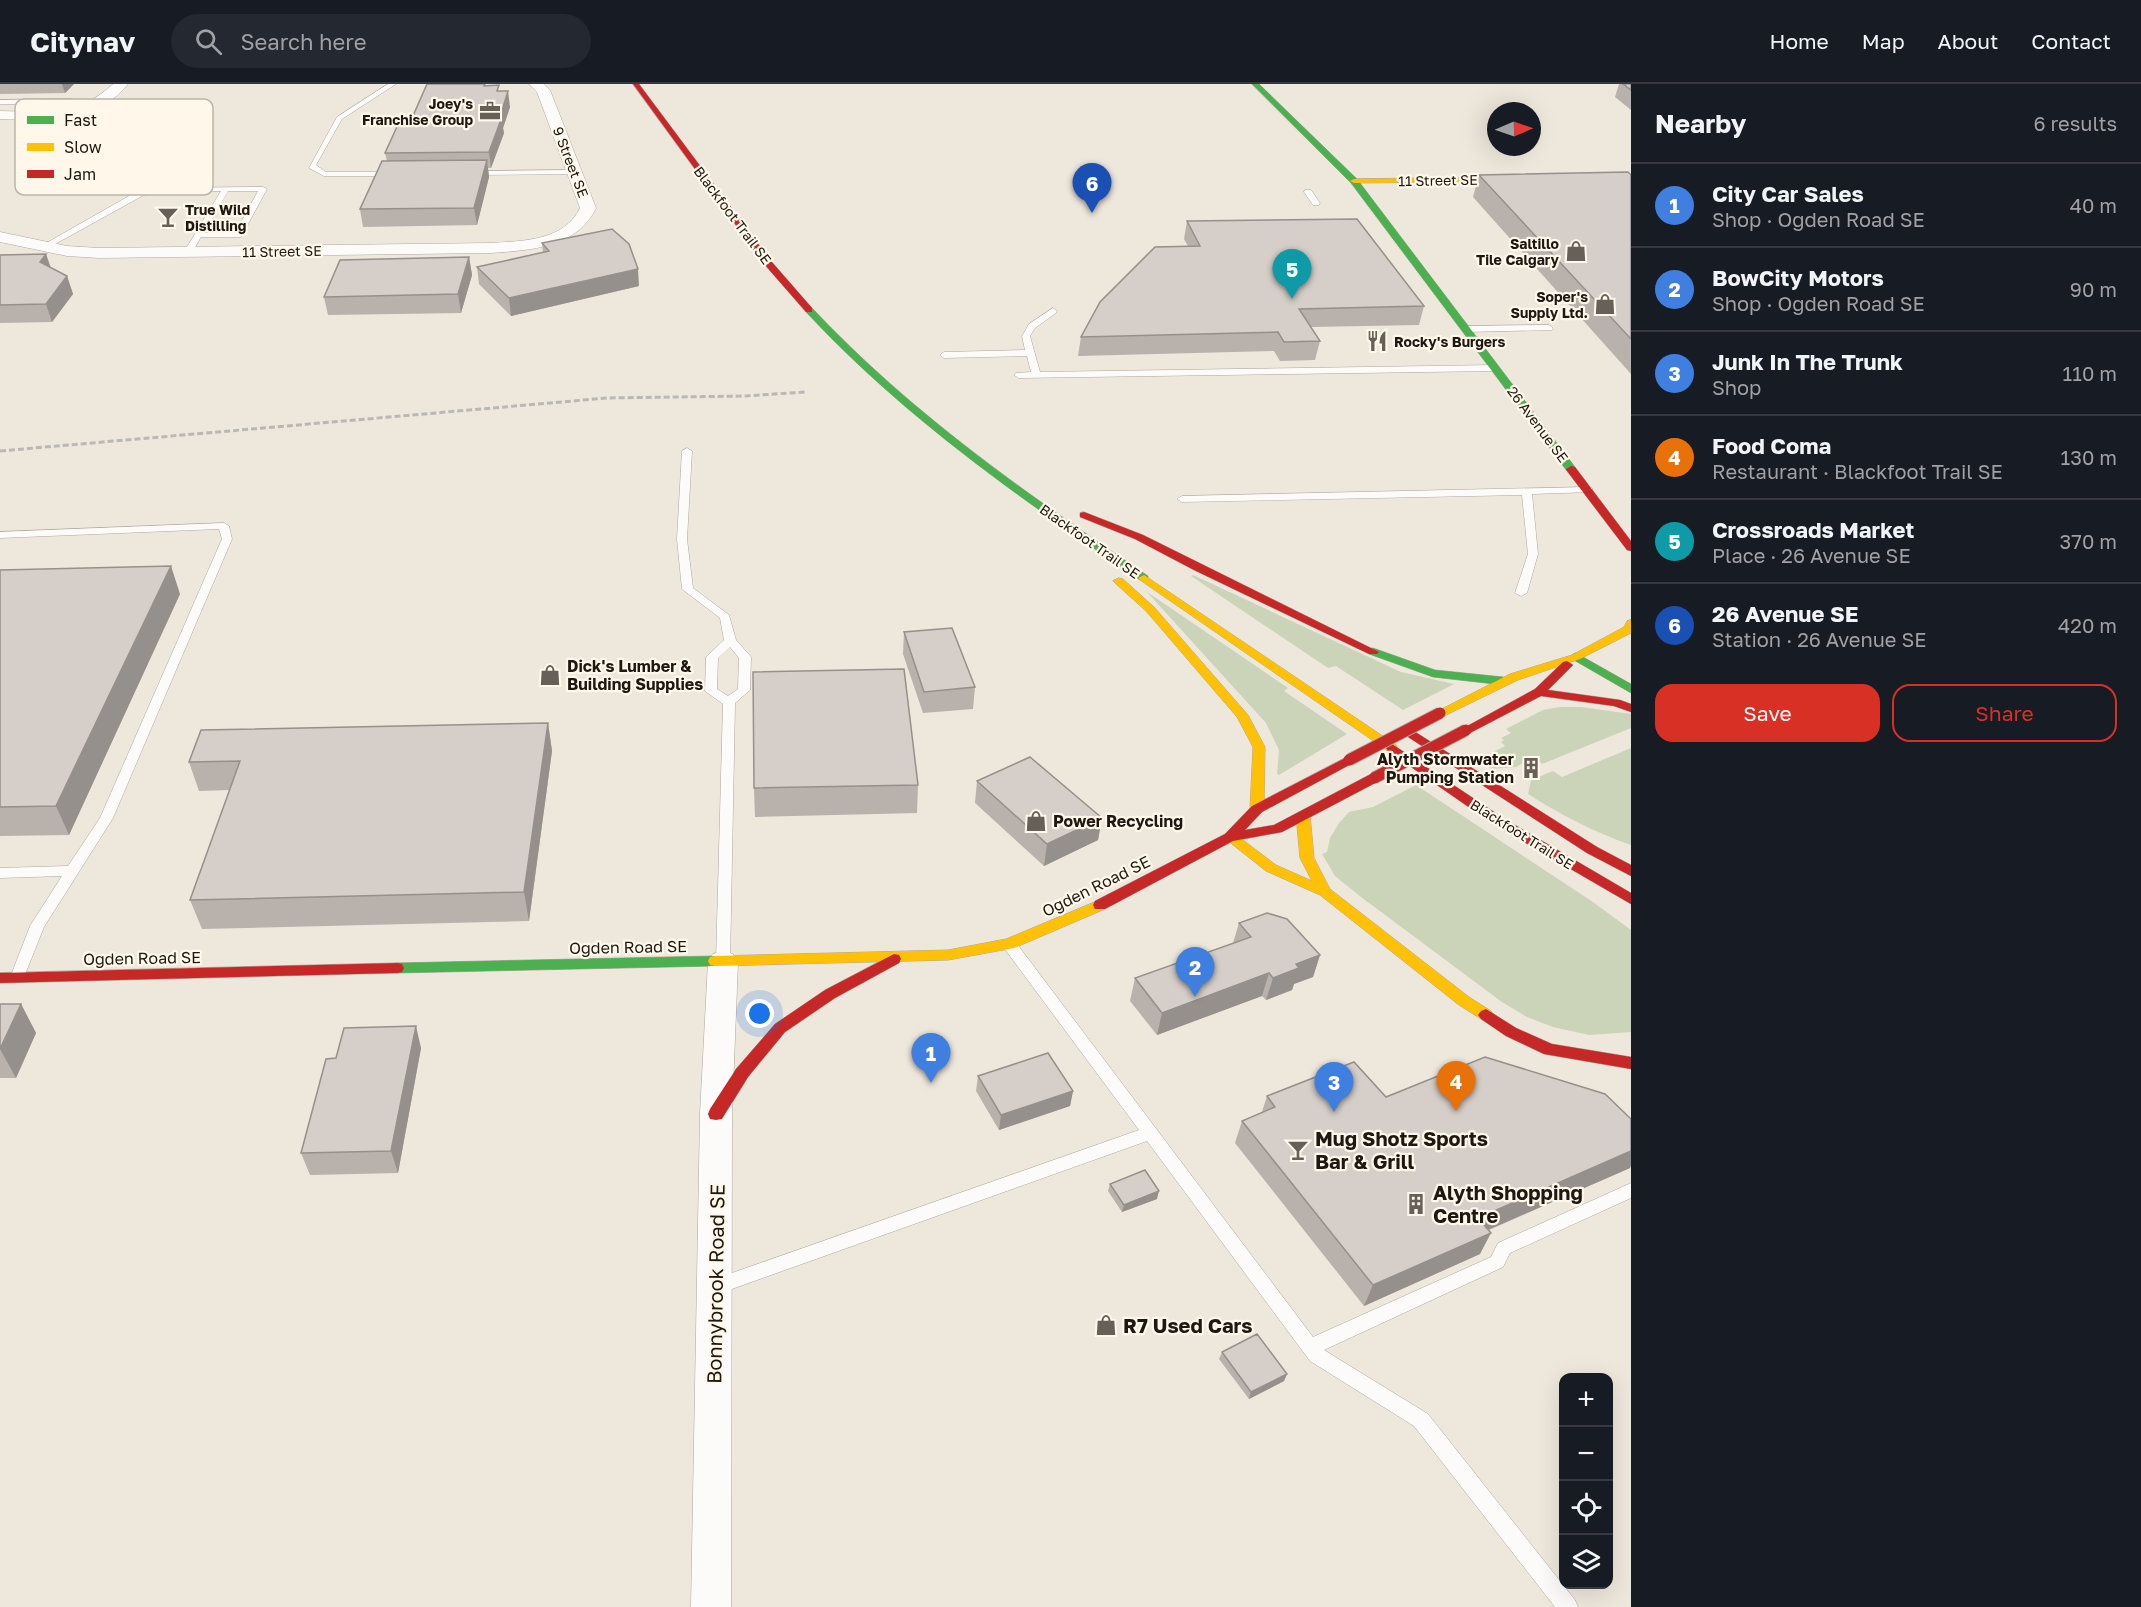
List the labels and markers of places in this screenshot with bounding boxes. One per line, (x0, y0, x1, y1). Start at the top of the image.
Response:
place label: Joey's Franchise Group (362, 95, 473, 128)
office icon: Joey's Franchise Group (478, 99, 502, 123)
pin: 6 (1072, 164, 1112, 213)
place label: True Wild Distilling (185, 201, 250, 234)
bar icon: True Wild Distilling (156, 205, 180, 229)
place label: Saltillo Tile Calgary (1476, 235, 1560, 268)
shop icon: Saltillo Tile Calgary (1564, 239, 1588, 263)
pin: 5 (1272, 250, 1312, 299)
place label: Soper's Supply Ltd. (1511, 288, 1588, 321)
shop icon: Soper's Supply Ltd. (1593, 292, 1617, 316)
restaurant icon: Rocky's Burgers (1365, 329, 1389, 353)
place label: Rocky's Burgers (1394, 333, 1506, 350)
place label: Dick's Lumber & Building Supplies (567, 656, 703, 694)
shop icon: Dick's Lumber & Building Supplies (538, 663, 562, 687)
place label: Alyth Stormwater Pumping Station (1377, 749, 1514, 787)
building icon: Alyth Stormwater Pumping Station (1519, 756, 1543, 780)
shop icon: Power Recycling (1024, 809, 1048, 833)
place label: Power Recycling (1053, 811, 1183, 831)
pin: 2 (1176, 948, 1214, 997)
pin: 1 (912, 1034, 950, 1083)
pin: 3 (1314, 1062, 1354, 1112)
pin: 4 (1436, 1062, 1476, 1111)
place label: Mug Shotz Sports Bar & Grill (1315, 1126, 1488, 1173)
bar icon: Mug Shotz Sports Bar & Grill (1286, 1138, 1310, 1162)
place label: Alyth Shopping Centre (1433, 1180, 1583, 1227)
building icon: Alyth Shopping Centre (1404, 1192, 1428, 1216)
shop icon: R7 Used Cars (1094, 1313, 1118, 1337)
place label: R7 Used Cars (1123, 1313, 1253, 1337)

